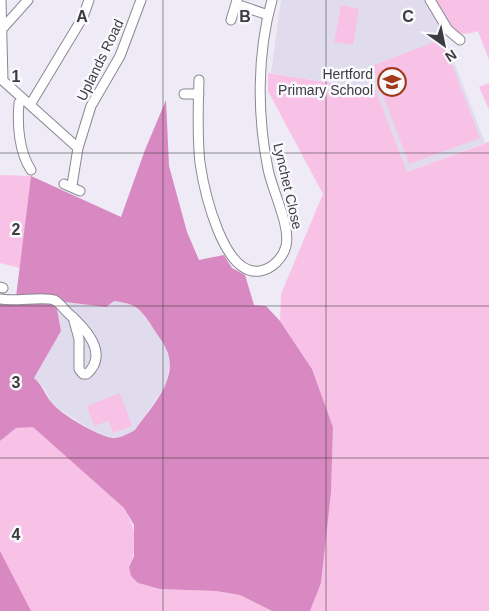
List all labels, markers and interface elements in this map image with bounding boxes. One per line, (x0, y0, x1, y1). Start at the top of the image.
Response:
text: A (76, 8, 88, 25)
text: B (239, 8, 251, 25)
text: C (402, 8, 414, 25)
street label: Uplands Road (73, 17, 127, 103)
north arrow (419, 20, 469, 70)
text: N (442, 46, 460, 65)
place label: Hertford Primary School (278, 66, 373, 98)
school or university icon: Hertford Primary School (377, 67, 407, 97)
text: 1 (12, 68, 21, 85)
street label: Lynchet Close (270, 141, 306, 231)
text: 2 (12, 221, 21, 238)
text: 3 (12, 374, 21, 391)
text: 4 (12, 526, 21, 543)

